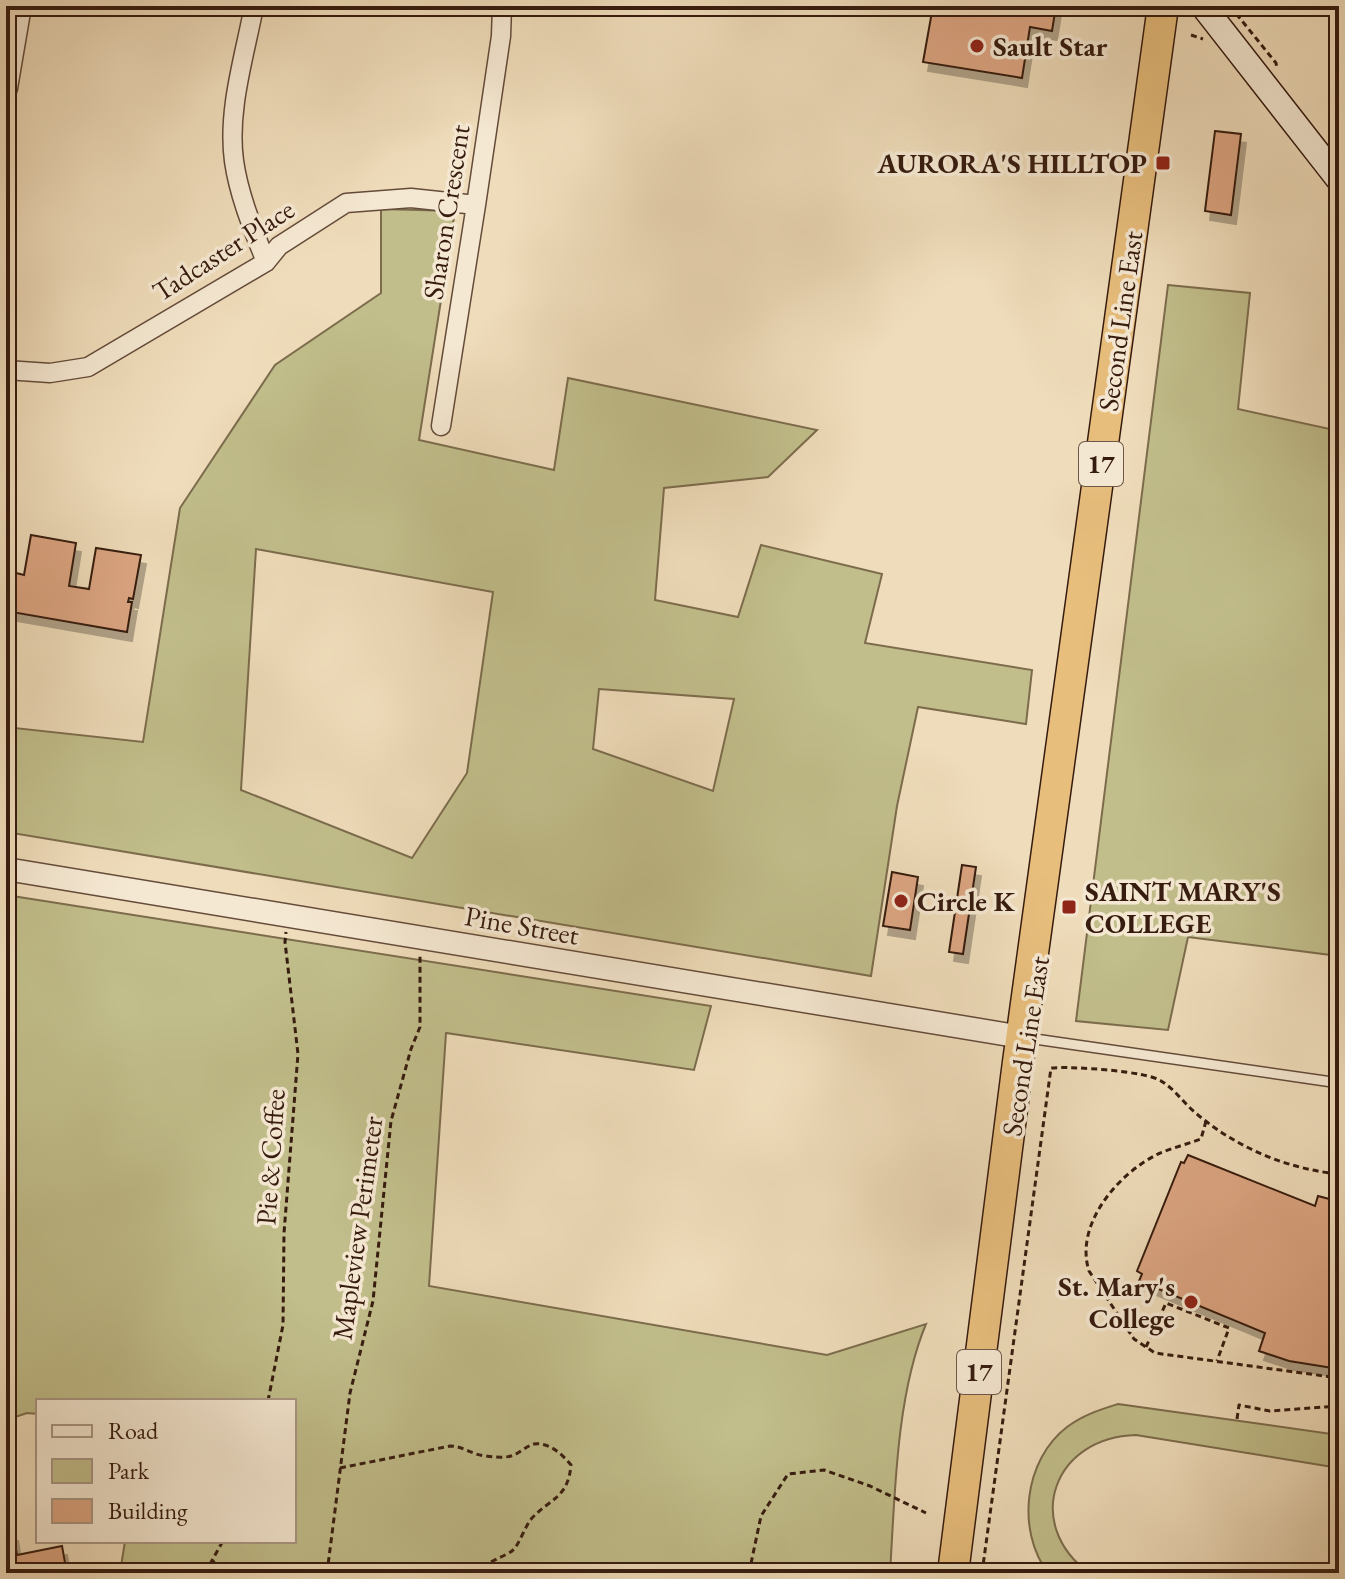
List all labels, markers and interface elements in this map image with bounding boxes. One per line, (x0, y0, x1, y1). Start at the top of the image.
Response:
place label: Sault Star (993, 28, 1108, 64)
marker: Sault Star (968, 37, 986, 55)
street label: Sharon Crescent (414, 122, 478, 302)
place label: AURORA'S HILLTOP (876, 145, 1147, 181)
marker: AURORA'S HILLTOP (1154, 154, 1172, 172)
street label: Tadcaster Place (145, 191, 301, 309)
street label: Second Line East (1090, 228, 1150, 413)
road number: 17 (1079, 442, 1123, 486)
place label: SAINT MARY'S COLLEGE (1085, 873, 1281, 941)
place label: Circle K (917, 883, 1015, 919)
marker: Circle K (892, 892, 910, 910)
street label: Pine Street (462, 897, 582, 953)
marker: SAINT MARY'S COLLEGE (1060, 898, 1078, 916)
street label: Second Line East (993, 953, 1057, 1138)
street label: Pie & Coffee (247, 1088, 293, 1226)
street label: Mapleview Perimeter (323, 1113, 391, 1342)
place label: St. Mary's College (1058, 1268, 1175, 1336)
marker: St. Mary's College (1182, 1293, 1200, 1311)
road number: 17 (957, 1350, 1001, 1394)
legend (36, 1399, 296, 1543)
text: Road (108, 1415, 159, 1446)
text: Park (108, 1455, 150, 1486)
text: Building (108, 1495, 188, 1526)

